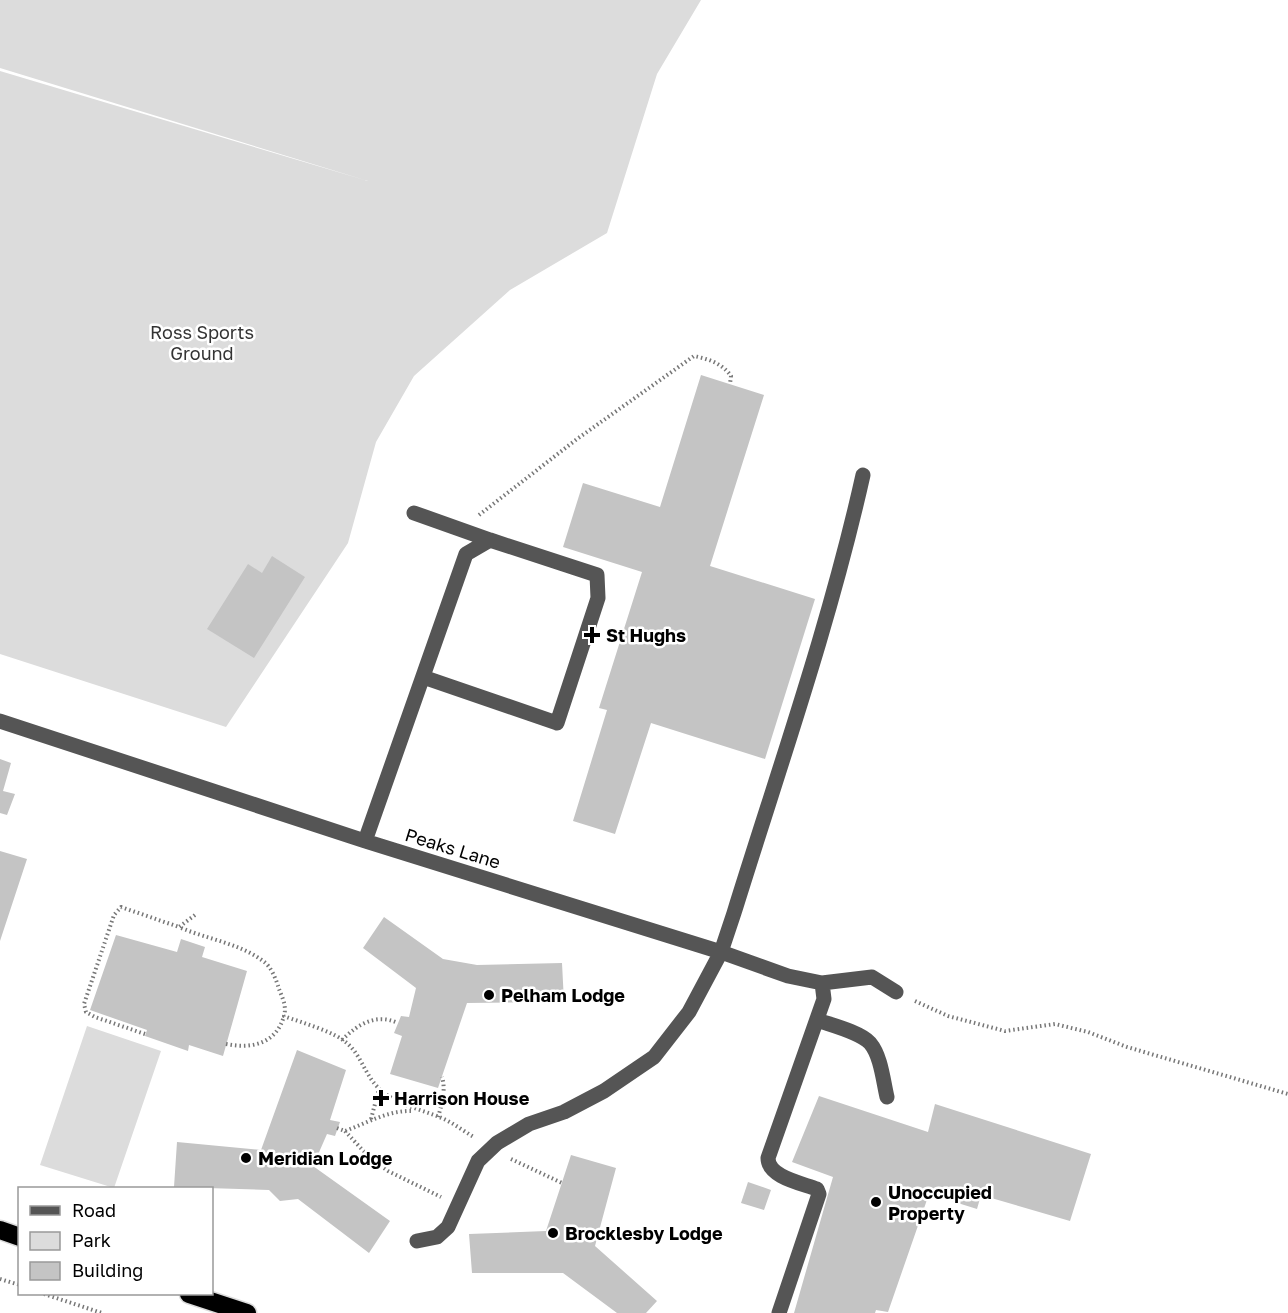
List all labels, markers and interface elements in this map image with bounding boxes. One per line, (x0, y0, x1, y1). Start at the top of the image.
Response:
park label: Ross Sports Ground (150, 321, 254, 364)
place label: St Hughs (606, 624, 686, 646)
marker: St Hughs (583, 626, 601, 644)
street label: Peaks Lane (403, 823, 503, 873)
place label: Pelham Lodge (501, 984, 625, 1006)
marker: Pelham Lodge (482, 988, 496, 1002)
place label: Harrison House (394, 1087, 530, 1109)
marker: Harrison House (372, 1089, 390, 1107)
place label: Meridian Lodge (258, 1147, 393, 1169)
marker: Meridian Lodge (239, 1151, 253, 1165)
place label: Unoccupied Property (888, 1181, 992, 1224)
legend (18, 1187, 213, 1295)
marker: Unoccupied Property (869, 1195, 883, 1209)
text: Road (72, 1199, 116, 1221)
place label: Brocklesby Lodge (565, 1222, 723, 1244)
marker: Brocklesby Lodge (546, 1226, 560, 1240)
text: Park (72, 1229, 111, 1251)
text: Building (72, 1259, 143, 1281)

